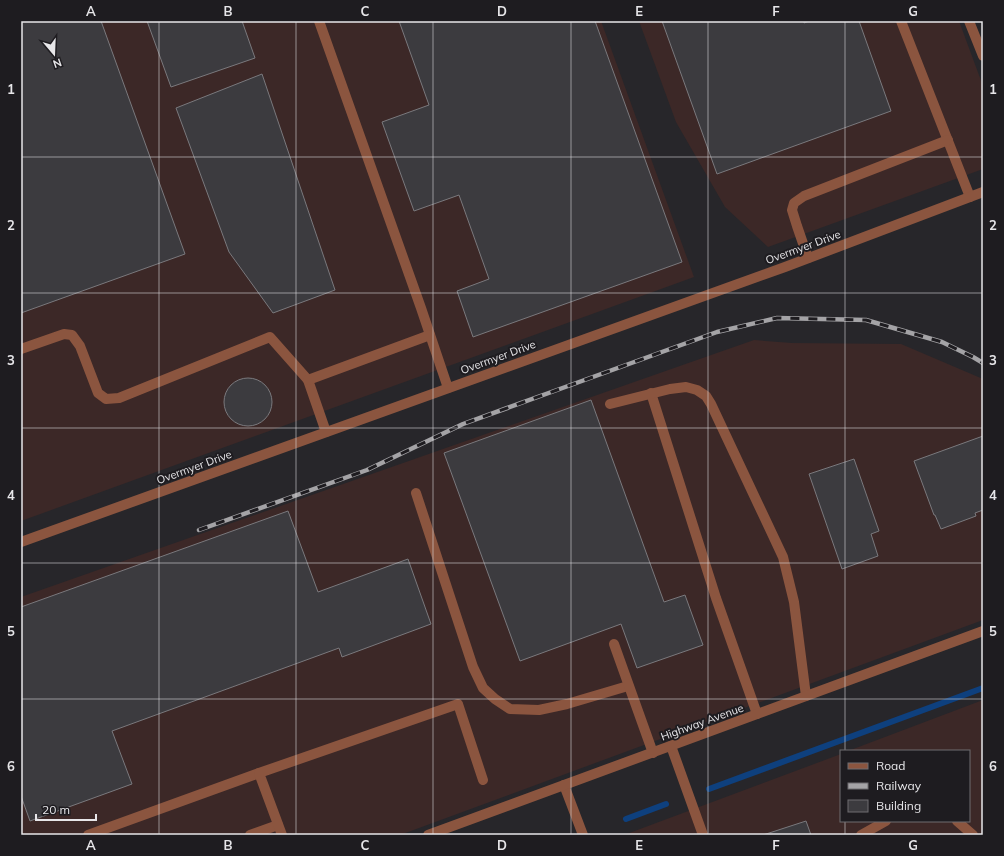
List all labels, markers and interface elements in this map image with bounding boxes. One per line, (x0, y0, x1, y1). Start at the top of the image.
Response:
text: A (86, 3, 96, 19)
text: B (224, 3, 233, 19)
text: C (361, 3, 370, 19)
text: D (497, 3, 507, 19)
text: E (635, 3, 643, 19)
text: F (772, 3, 780, 19)
text: G (908, 3, 918, 19)
north arrow (34, 34, 74, 74)
text: N (51, 55, 63, 71)
text: 1 (7, 81, 15, 97)
text: 1 (989, 81, 997, 97)
text: 2 (7, 217, 15, 233)
text: 2 (989, 217, 997, 233)
street label: Overmyer Drive (763, 227, 843, 267)
street label: Overmyer Drive (458, 337, 538, 377)
text: 3 (7, 352, 15, 368)
text: 3 (989, 352, 997, 368)
street label: Overmyer Drive (154, 447, 234, 487)
text: 4 (7, 487, 15, 503)
text: 4 (989, 487, 997, 503)
text: 5 (7, 623, 15, 639)
text: 5 (989, 623, 997, 639)
street label: Highway Avenue (659, 701, 745, 743)
legend (840, 750, 970, 822)
text: 6 (7, 758, 15, 774)
text: Road (876, 758, 905, 773)
text: 6 (989, 758, 997, 774)
text: Railway (876, 778, 922, 793)
scale bar (36, 796, 96, 822)
text: Building (876, 798, 921, 813)
text: 20 m (42, 802, 70, 817)
text: A (86, 837, 96, 853)
text: B (224, 837, 233, 853)
text: C (361, 837, 370, 853)
text: D (497, 837, 507, 853)
text: E (635, 837, 643, 853)
text: F (772, 837, 780, 853)
text: G (908, 837, 918, 853)

